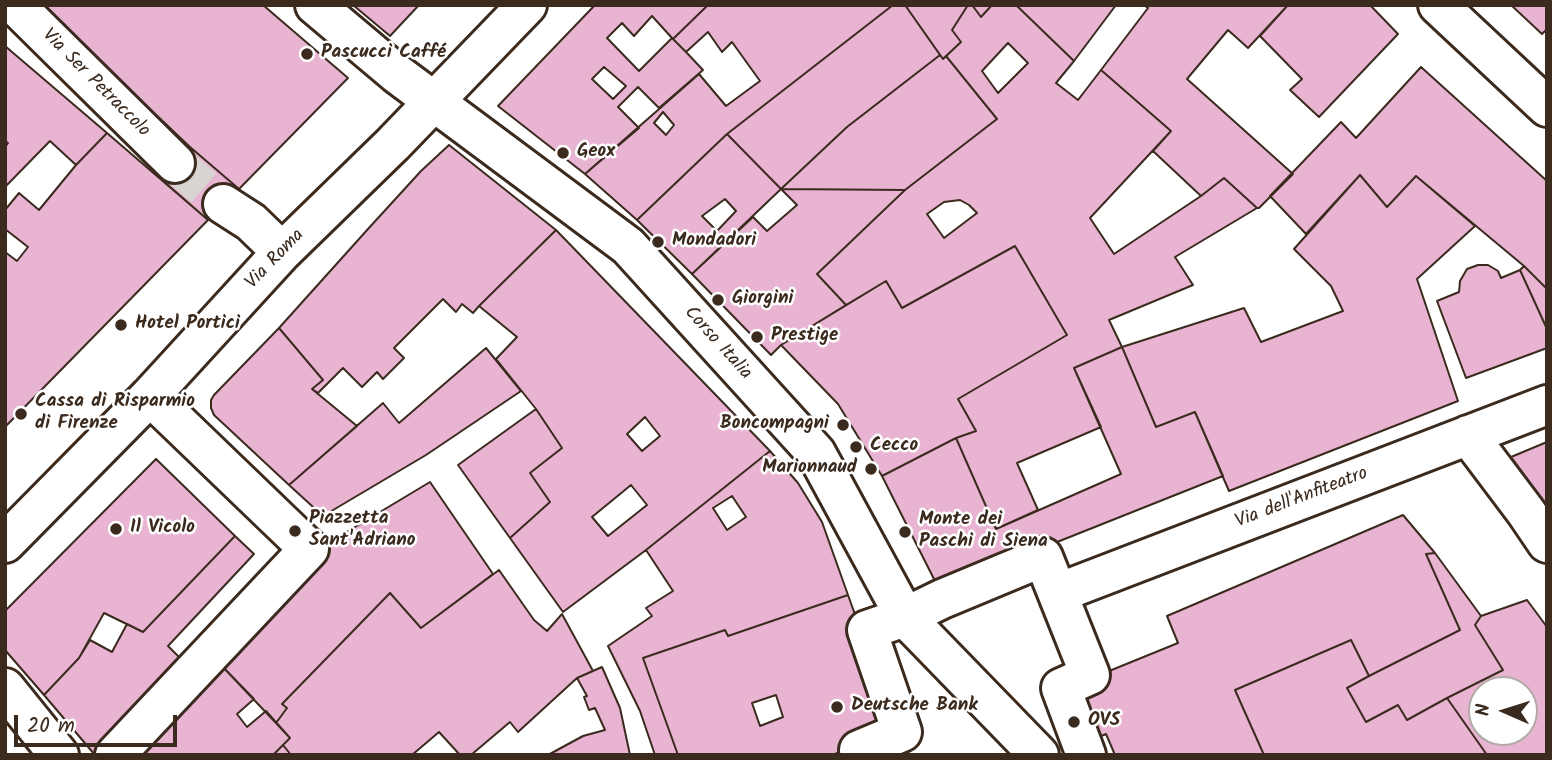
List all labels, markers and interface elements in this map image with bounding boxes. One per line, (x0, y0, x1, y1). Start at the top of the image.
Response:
street label: Via Ser Petraccolo (36, 25, 154, 143)
place label: Pascucci Caffé (321, 43, 446, 65)
marker: Pascucci Caffé (299, 46, 315, 62)
place label: Geox (577, 142, 615, 164)
marker: Geox (555, 145, 571, 161)
street label: Via Roma (242, 225, 310, 295)
place label: Mondadori (672, 231, 756, 253)
marker: Mondadori (650, 234, 666, 250)
place label: Giorgini (732, 289, 793, 311)
marker: Giorgini (710, 292, 726, 308)
street label: Corso Italia (678, 303, 756, 385)
place label: Hotel Portici (135, 314, 240, 336)
marker: Hotel Portici (113, 317, 129, 333)
place label: Prestige (771, 326, 838, 348)
marker: Prestige (749, 329, 765, 345)
place label: Cassa di Risparmio di Firenze (35, 392, 195, 436)
marker: Cassa di Risparmio di Firenze (13, 406, 29, 422)
place label: Boncompagni (720, 414, 829, 436)
marker: Boncompagni (835, 417, 851, 433)
place label: Cecco (870, 436, 918, 458)
marker: Cecco (848, 439, 864, 455)
place label: Marionnaud (762, 458, 857, 480)
marker: Marionnaud (863, 461, 879, 477)
street label: Via dell'Anfiteatro (1233, 463, 1371, 535)
place label: Piazzetta Sant'Adriano (309, 509, 415, 553)
place label: Monte dei Paschi di Siena (919, 510, 1048, 554)
place label: Il Vicolo (130, 518, 195, 540)
marker: Il Vicolo (108, 521, 124, 537)
marker: Piazzetta Sant'Adriano (287, 523, 303, 539)
marker: Monte dei Paschi di Siena (897, 524, 913, 540)
north arrow (1468, 676, 1538, 746)
place label: Deutsche Bank (851, 696, 978, 718)
marker: Deutsche Bank (829, 699, 845, 715)
scale bar (18, 700, 180, 744)
text: N (1469, 703, 1499, 717)
text: 20 m (27, 710, 75, 743)
place label: OVS (1088, 711, 1120, 733)
marker: OVS (1066, 714, 1082, 730)

